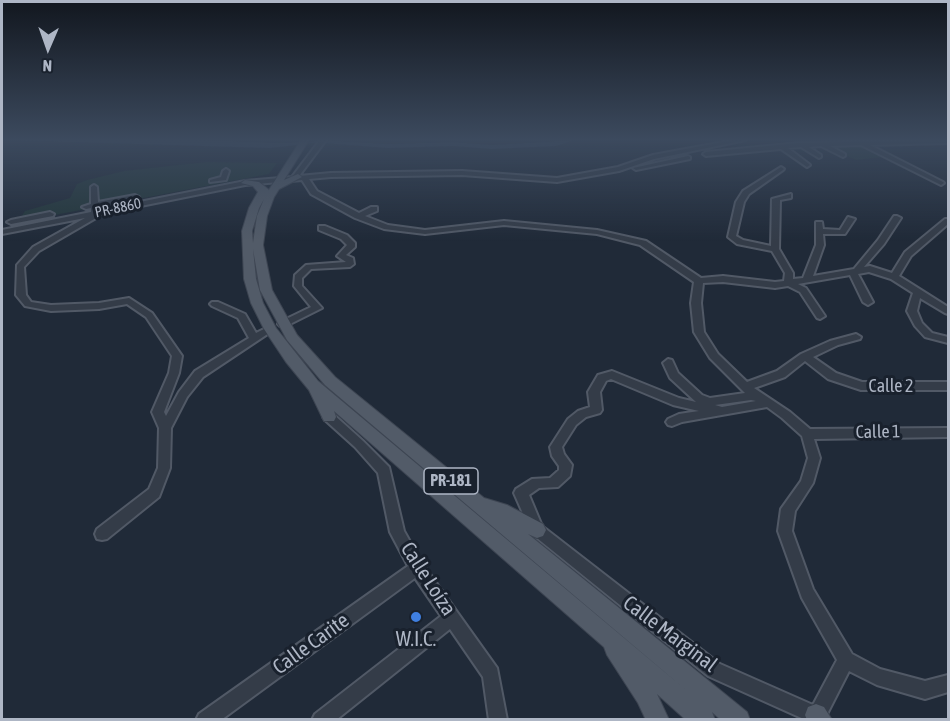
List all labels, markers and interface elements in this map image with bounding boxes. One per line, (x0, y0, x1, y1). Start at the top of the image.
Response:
north arrow (18, 18, 78, 78)
text: N (42, 57, 52, 75)
street label: PR-8860 (93, 194, 143, 222)
street label: Calle 2 (869, 375, 913, 397)
street label: Calle 1 (855, 421, 901, 443)
road number: PR-181 (424, 468, 478, 494)
street label: Calle Loíza (395, 537, 461, 621)
street label: Calle Marginal (618, 590, 722, 678)
street label: Calle Carite (268, 608, 354, 680)
marker: W.I.C. (409, 610, 423, 624)
place label: W.I.C. (396, 626, 436, 652)

